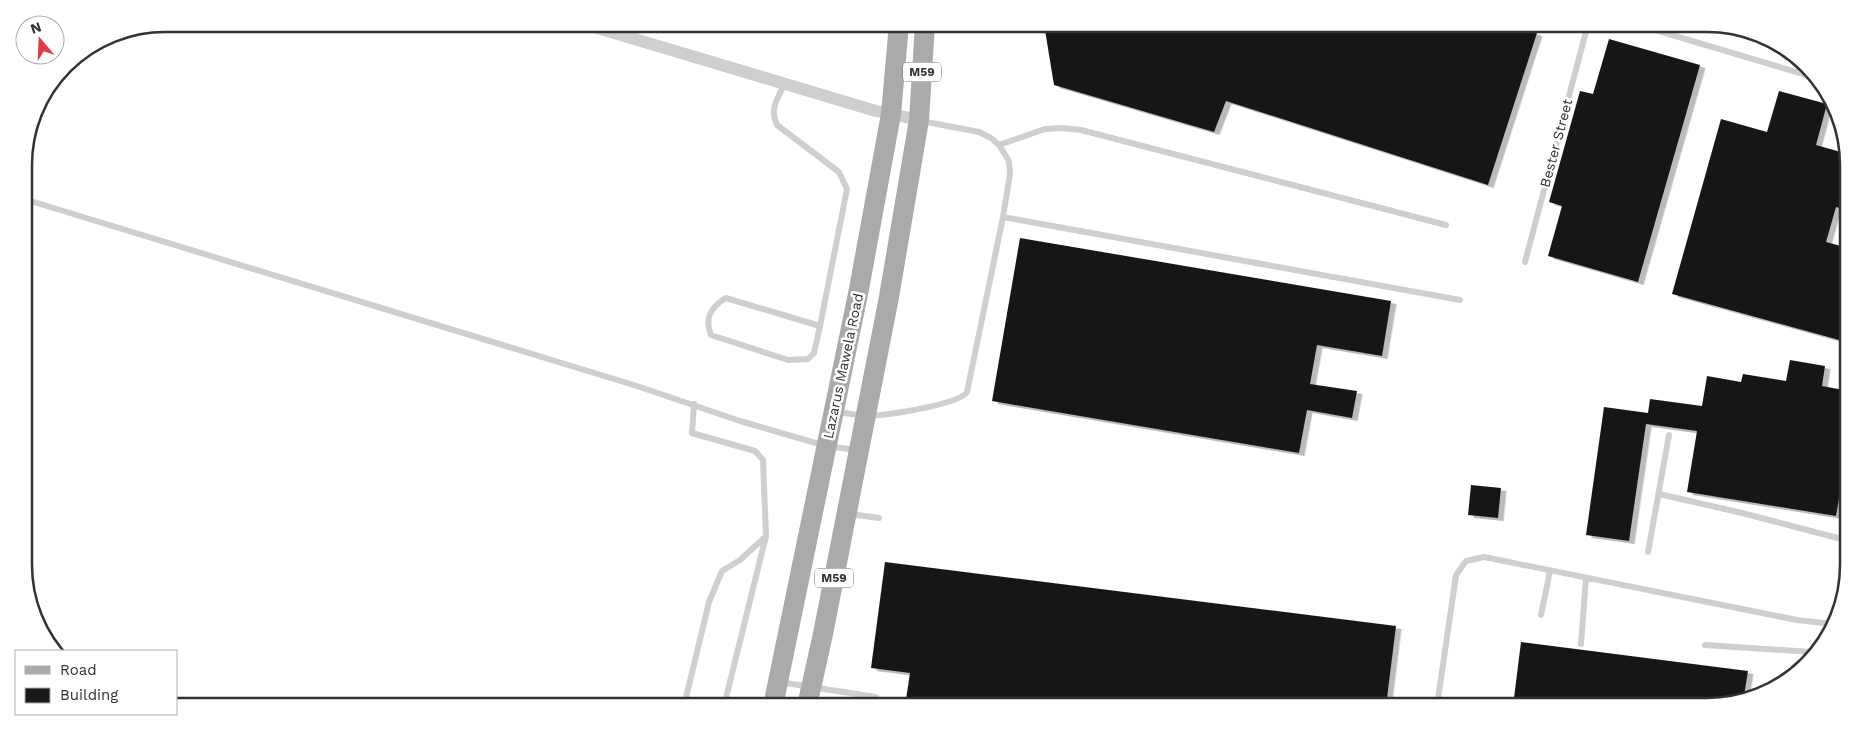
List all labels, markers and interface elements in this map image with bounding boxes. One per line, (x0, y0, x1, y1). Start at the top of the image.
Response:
north arrow (15, 15, 65, 65)
text: N (28, 18, 43, 37)
road number: M59 (903, 62, 941, 82)
street label: Bester Street (1537, 97, 1576, 189)
street label: Lazarus Mawela Road (820, 292, 866, 440)
road number: M59 (815, 568, 853, 588)
legend (15, 650, 178, 715)
text: Road (60, 661, 97, 679)
text: Building (60, 686, 118, 704)

